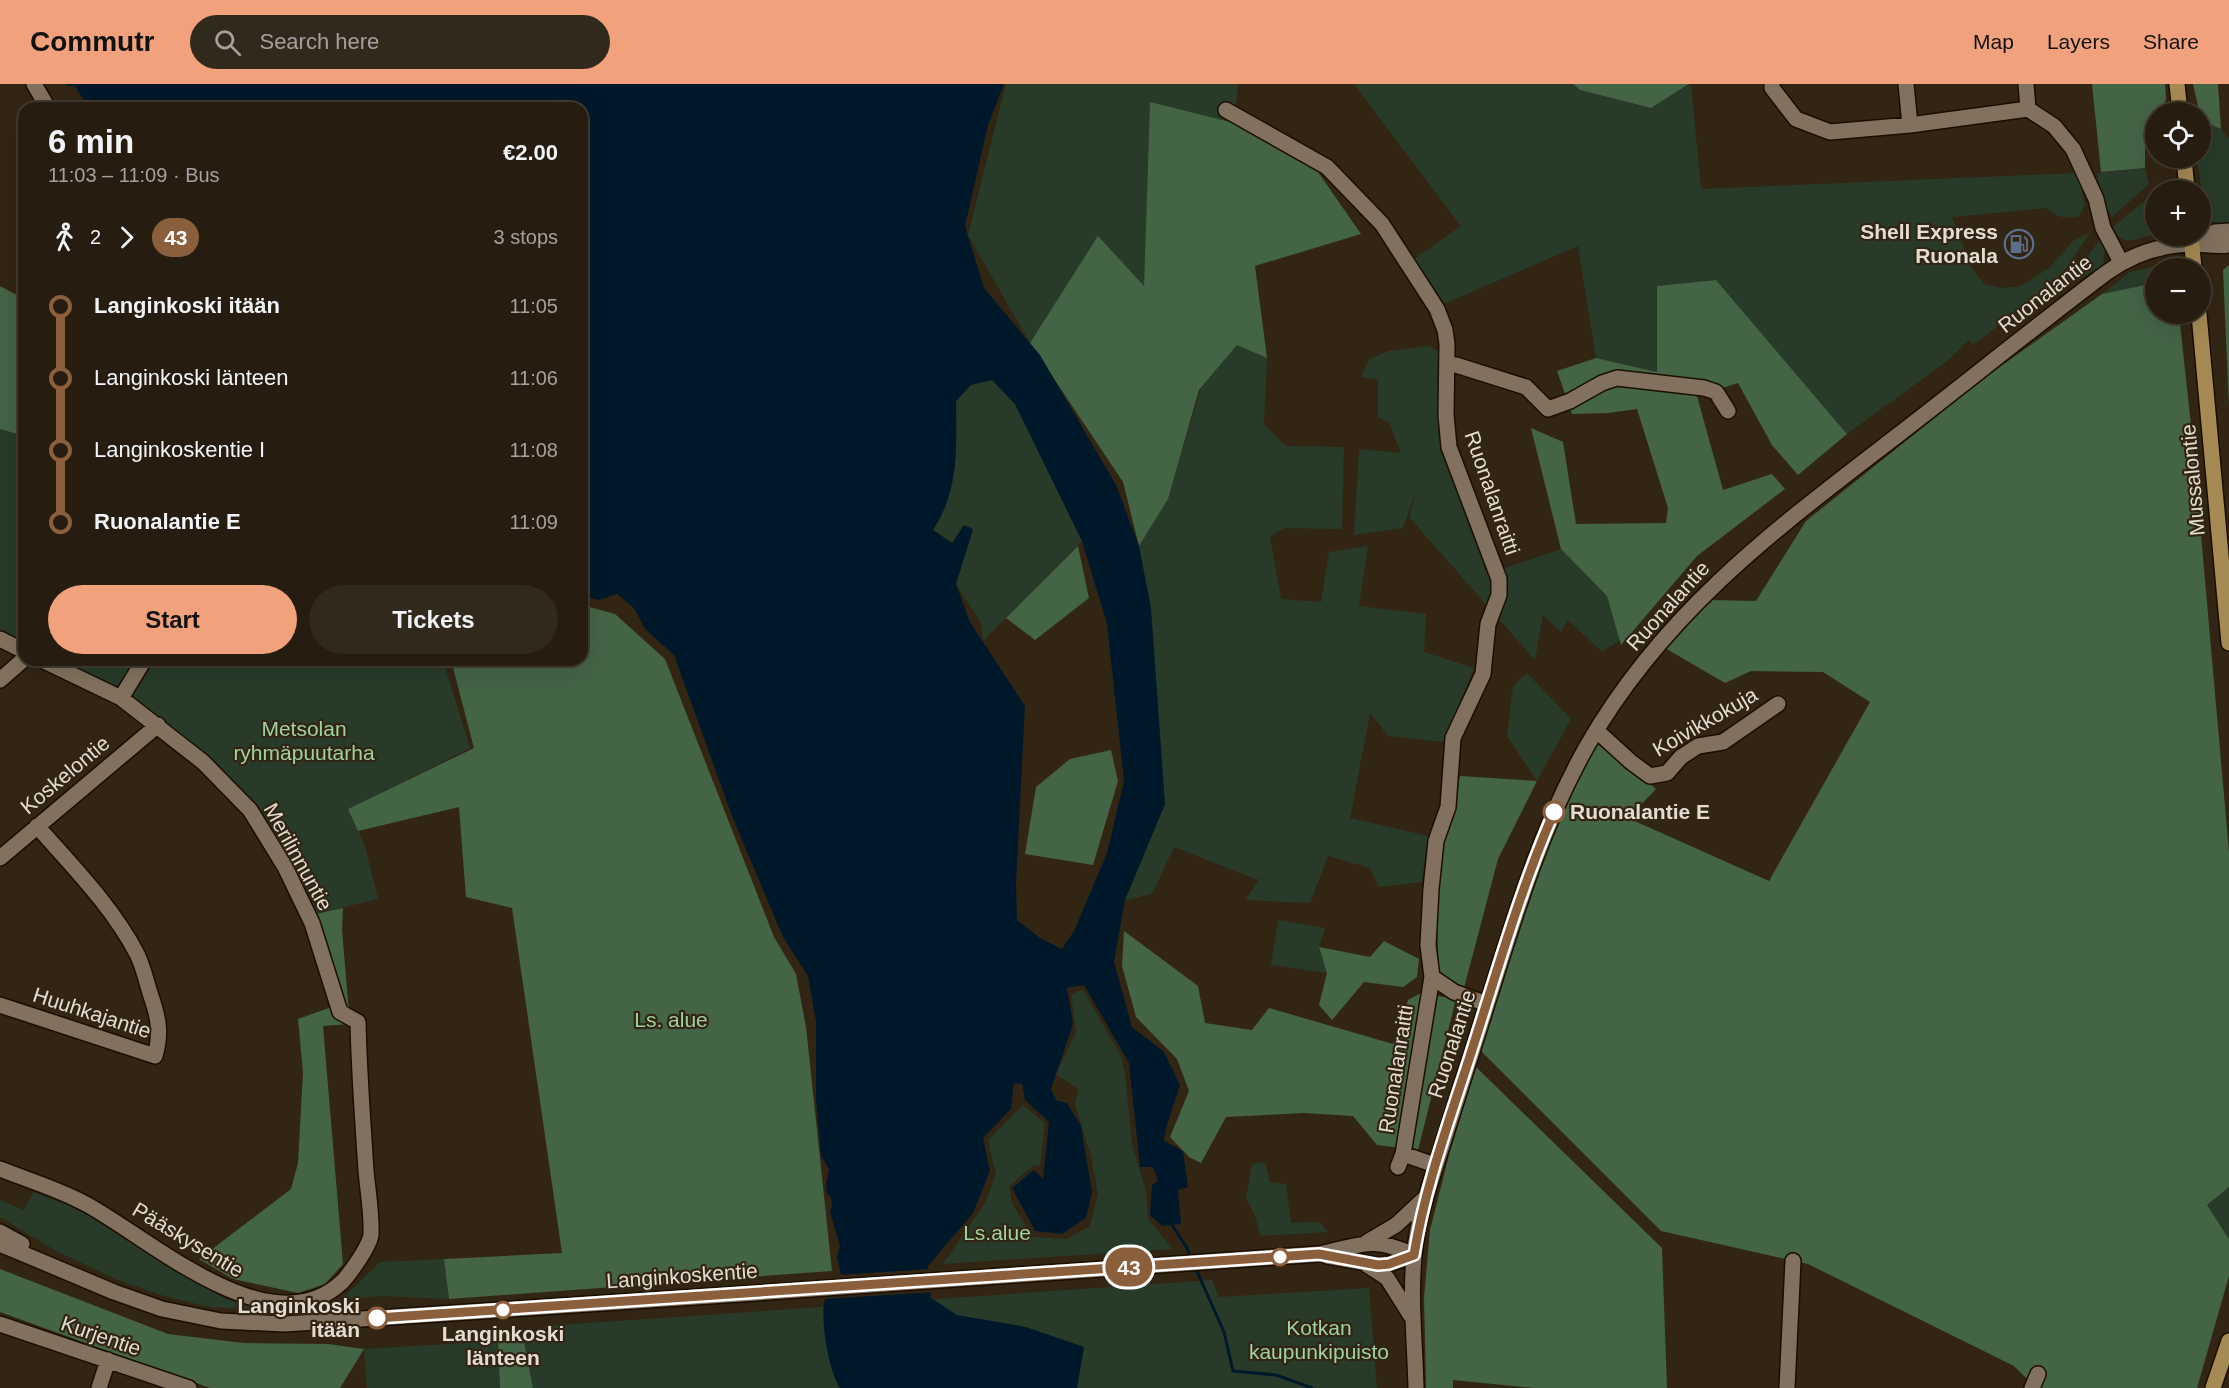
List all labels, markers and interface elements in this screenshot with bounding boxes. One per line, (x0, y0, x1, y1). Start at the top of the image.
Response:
search box (190, 15, 610, 69)
text: Commutr (30, 26, 154, 57)
icon: search (211, 26, 244, 59)
text: Search here (259, 29, 379, 54)
text: Map (1973, 30, 2014, 53)
text: Layers (2047, 30, 2110, 53)
text: Share (2143, 30, 2199, 53)
map controls (2145, 102, 2211, 324)
button: locate (2145, 102, 2211, 168)
text: 6 min (48, 123, 134, 160)
text: €2.00 (503, 140, 558, 165)
text: 11:03 – 11:09 · Bus (48, 164, 220, 186)
button: + (2145, 180, 2211, 246)
place label: Shell Express Ruonala (1860, 220, 1998, 267)
icon: walk (48, 221, 81, 254)
icon: forward (110, 221, 143, 254)
text: 2 (90, 226, 101, 248)
text: 43 (164, 226, 187, 249)
text: 3 stops (494, 226, 558, 248)
fuel station icon: Shell Express Ruonala (2003, 228, 2035, 260)
street label: Ruonalantie (1993, 250, 2096, 337)
button: − (2145, 258, 2211, 324)
text: Langinkoski itään (94, 293, 280, 318)
text: 11:05 (509, 295, 558, 317)
text: Langinkoski länteen (94, 365, 288, 390)
text: 11:06 (509, 367, 558, 389)
street label: Mussalontie (2176, 423, 2209, 537)
street label: Ruonalanraitti (1461, 428, 1524, 558)
text: Langinkoskentie I (94, 437, 265, 462)
text: 11:08 (509, 439, 558, 461)
text: Ruonalantie E (94, 509, 241, 534)
text: 11:09 (509, 511, 558, 533)
street label: Ruonalantie (1622, 556, 1714, 655)
button: Start (48, 585, 297, 654)
button: Tickets (309, 585, 558, 654)
street label: Koivikkokuja (1648, 682, 1761, 761)
park label: Metsolan ryhmäpuutarha (233, 717, 375, 764)
street label: Koskelontie (16, 731, 114, 818)
street label: Merilinnuntie (260, 799, 337, 914)
place label: Ruonalantie E (1570, 800, 1710, 823)
marker: Ruonalantie E (1543, 801, 1565, 823)
street label: Huuhkajantie (30, 983, 154, 1042)
street label: Ruonalantie (1423, 987, 1480, 1101)
street label: Ruonalanraitti (1374, 1003, 1417, 1135)
park label: Ls. alue (634, 1008, 708, 1031)
street label: Pääskysentie (129, 1198, 248, 1282)
park label: Ls.alue (963, 1221, 1031, 1244)
line badge: 43 (1102, 1248, 1156, 1286)
unlabelled marker (1271, 1248, 1289, 1266)
text: 43 (1117, 1256, 1141, 1279)
street label: Langinkoskentie (605, 1259, 758, 1292)
place label: Langinkoski itään (237, 1294, 360, 1341)
marker: Langinkoski länteen (494, 1301, 512, 1319)
marker: Langinkoski itään (366, 1307, 388, 1329)
street label: Kurjentie (58, 1311, 144, 1360)
park label: Kotkan kaupunkipuisto (1249, 1316, 1389, 1363)
place label: Langinkoski länteen (442, 1322, 564, 1369)

